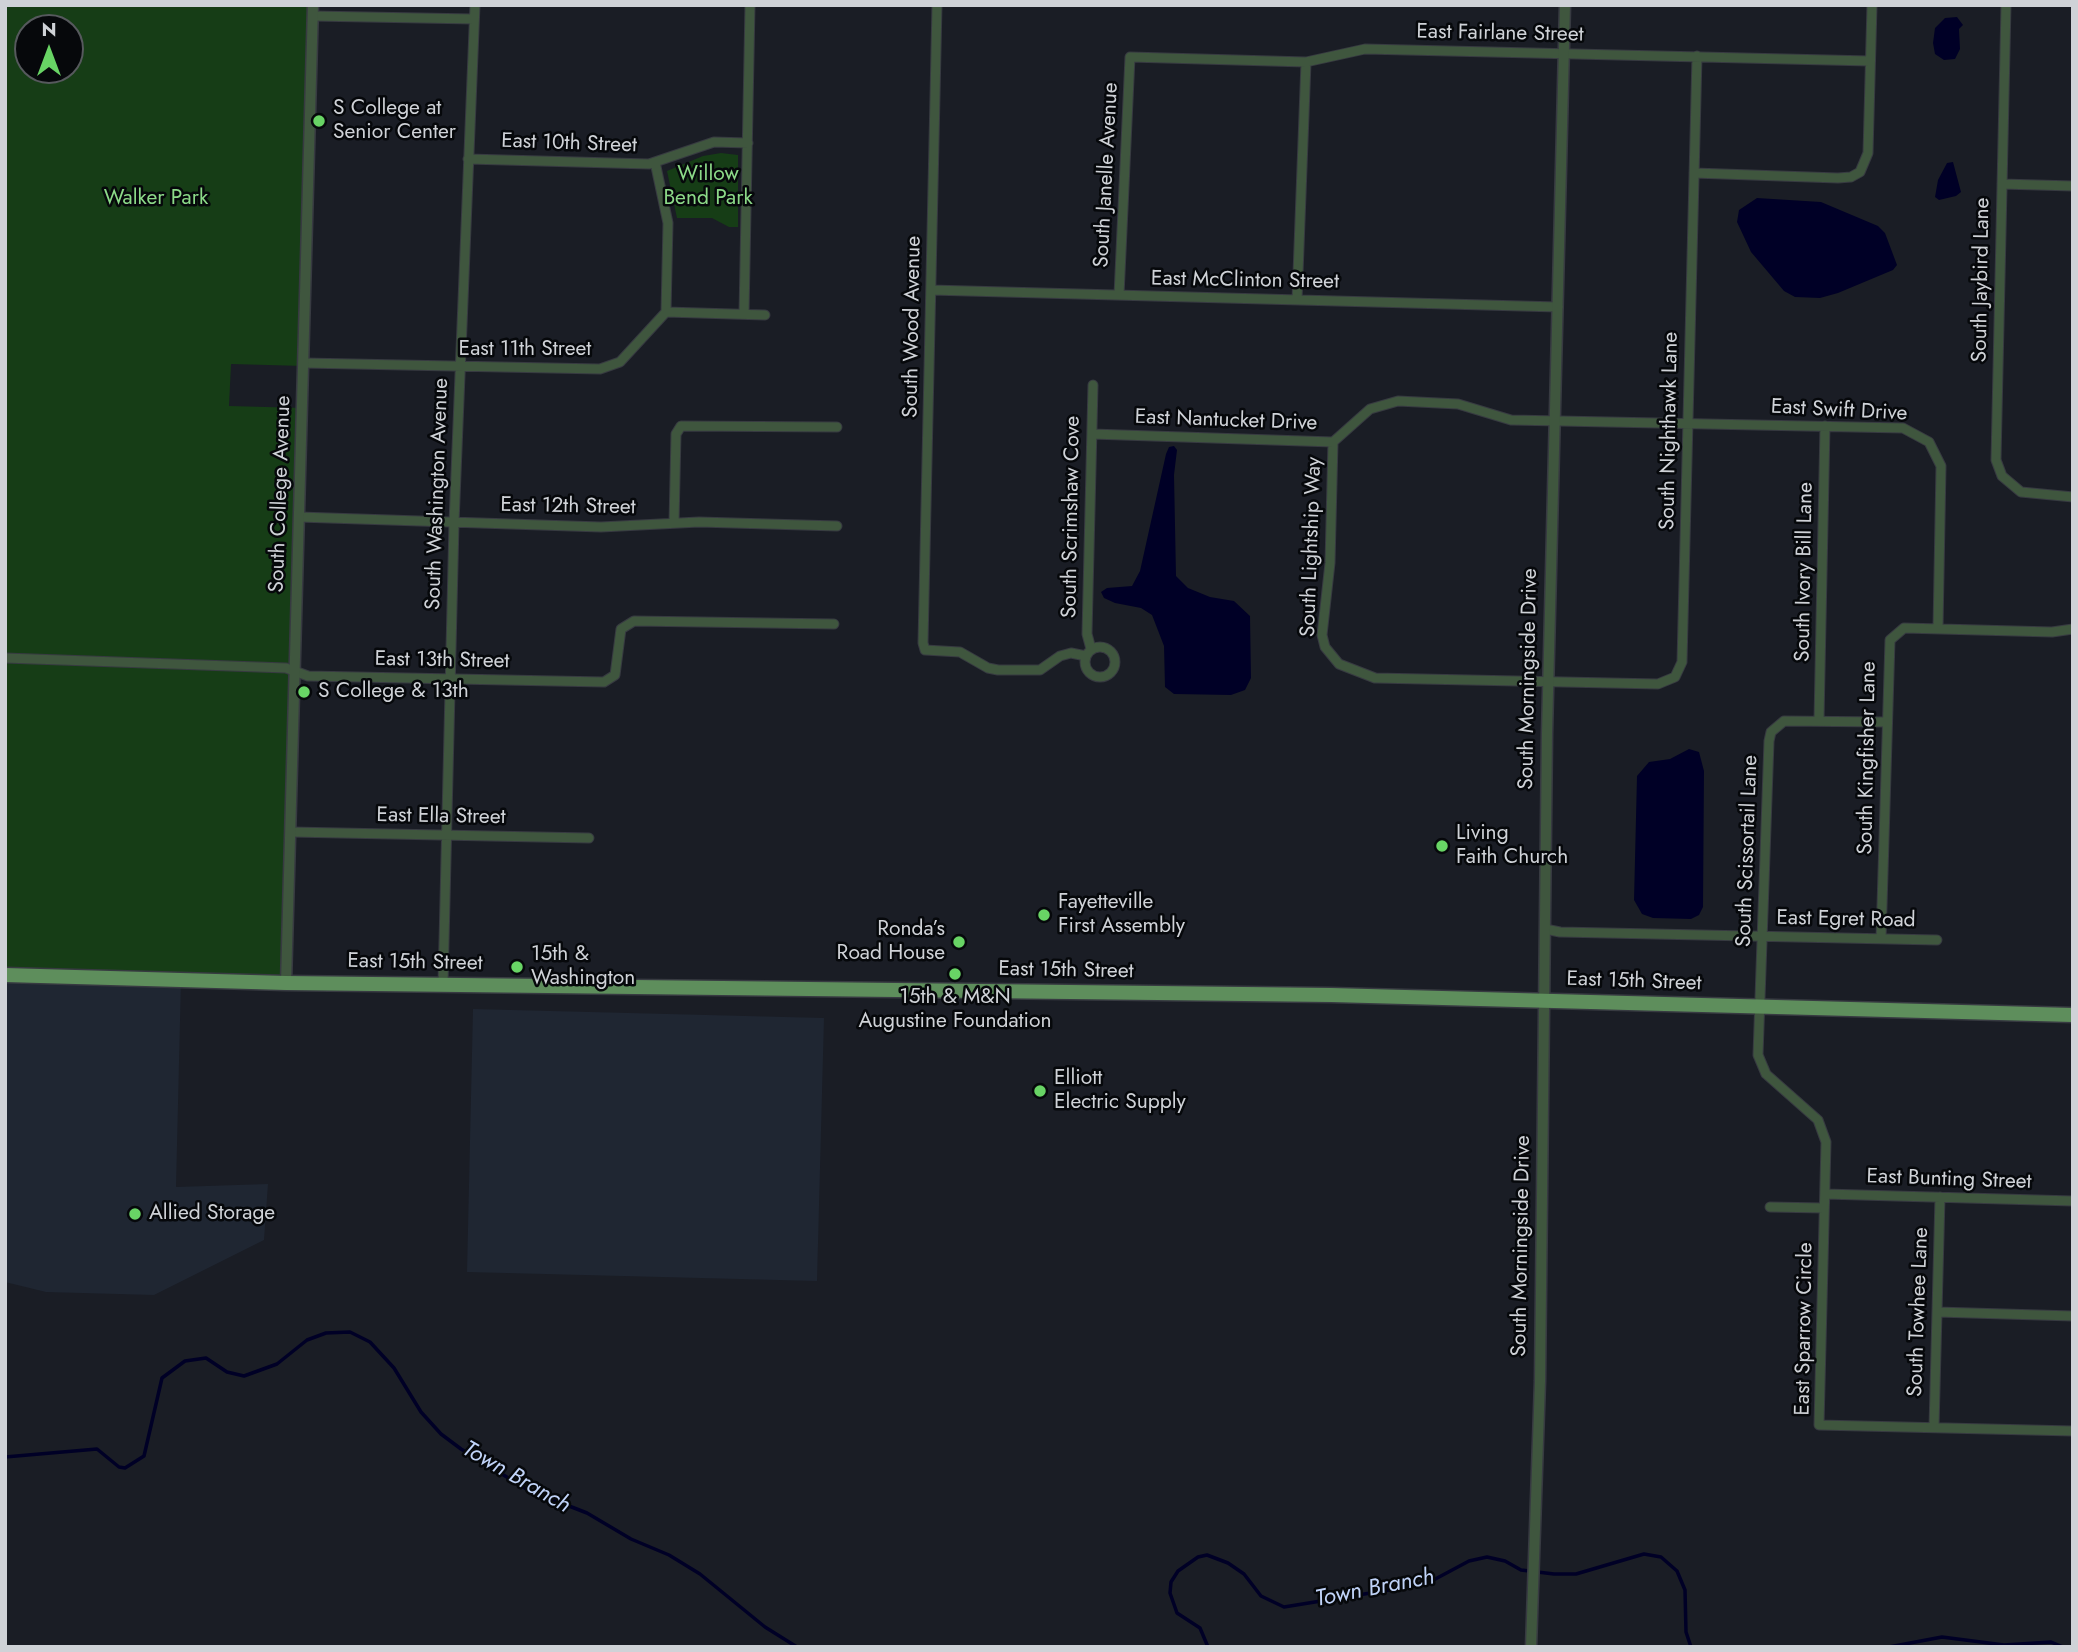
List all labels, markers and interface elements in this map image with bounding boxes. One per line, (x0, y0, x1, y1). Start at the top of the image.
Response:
north arrow (14, 14, 84, 84)
text: N (41, 16, 57, 43)
street label: East Fairlane Street (1416, 20, 1584, 48)
street label: South Janelle Avenue (1090, 82, 1124, 268)
place label: S College at Senior Center (333, 96, 456, 146)
marker: S College at Senior Center (311, 113, 327, 129)
street label: East 10th Street (501, 129, 637, 159)
park label: Willow Bend Park (663, 162, 753, 212)
park label: Walker Park (104, 186, 208, 212)
street label: South Jaybird Lane (1968, 197, 1996, 363)
street label: South Wood Avenue (899, 236, 927, 418)
street label: East McClinton Street (1151, 267, 1339, 295)
street label: South Nighthawk Lane (1656, 332, 1684, 530)
street label: East 11th Street (459, 337, 591, 363)
street label: South Washington Avenue (421, 377, 455, 611)
street label: South College Avenue (265, 395, 297, 593)
street label: East Swift Drive (1770, 395, 1908, 427)
street label: East Nantucket Drive (1134, 405, 1318, 437)
street label: South Scrimshaw Cove (1058, 416, 1086, 618)
street label: South Lightship Way (1296, 456, 1328, 638)
street label: South Ivory Bill Lane (1791, 482, 1819, 662)
street label: East 12th Street (500, 493, 636, 521)
street label: South Morningside Drive (1514, 568, 1544, 790)
street label: East 13th Street (374, 647, 510, 675)
street label: South Kingfisher Lane (1854, 661, 1882, 855)
place label: S College & 13th (318, 679, 469, 705)
marker: S College & 13th (296, 684, 312, 700)
street label: South Scissortail Lane (1732, 755, 1764, 947)
street label: East Ella Street (376, 803, 506, 831)
place label: Living Faith Church (1456, 821, 1568, 871)
marker: Living Faith Church (1434, 838, 1450, 854)
place label: Fayetteville First Assembly (1058, 890, 1185, 940)
street label: East Egret Road (1776, 906, 1916, 934)
marker: Fayetteville First Assembly (1036, 907, 1052, 923)
place label: Ronda’s Road House (837, 917, 945, 967)
marker: Ronda’s Road House (951, 934, 967, 950)
place label: 15th & Washington (531, 942, 635, 992)
street label: East 15th Street (347, 949, 483, 977)
street label: East 15th Street (998, 957, 1134, 985)
marker: 15th & Washington (509, 959, 525, 975)
marker: 15th & M&N Augustine Foundation (947, 966, 963, 982)
street label: East 15th Street (1566, 967, 1702, 997)
place label: 15th & M&N Augustine Foundation (858, 985, 1052, 1035)
place label: Elliott Electric Supply (1054, 1066, 1186, 1116)
marker: Elliott Electric Supply (1032, 1083, 1048, 1099)
street label: South Morningside Drive (1507, 1135, 1537, 1357)
street label: East Bunting Street (1866, 1165, 2032, 1195)
place label: Allied Storage (149, 1201, 275, 1227)
marker: Allied Storage (127, 1206, 143, 1222)
street label: South Towhee Lane (1903, 1227, 1935, 1397)
street label: East Sparrow Circle (1791, 1242, 1819, 1416)
water label: Town Branch (457, 1436, 575, 1520)
water label: Town Branch (1313, 1564, 1437, 1614)

